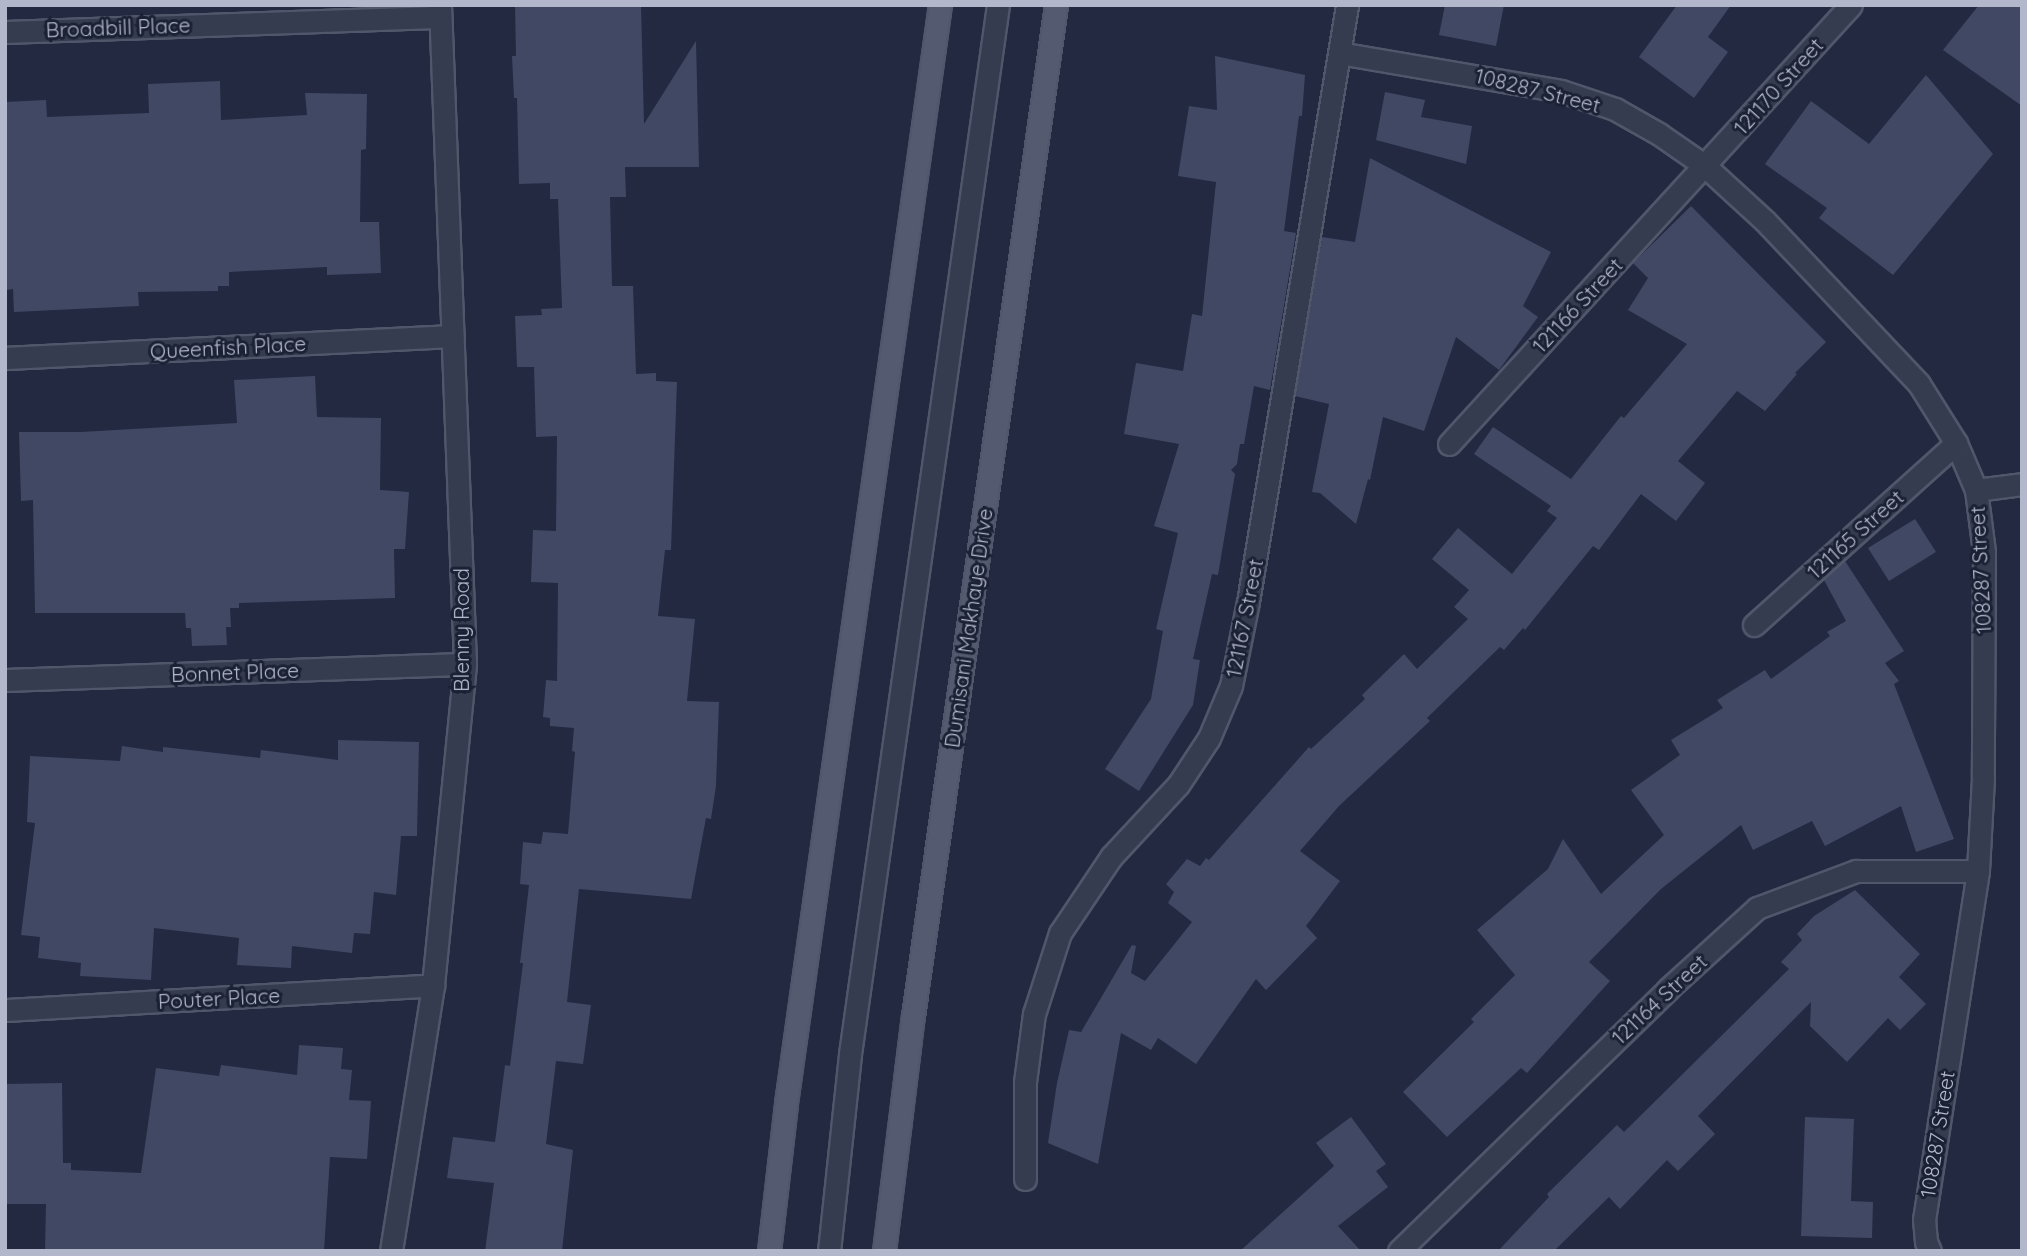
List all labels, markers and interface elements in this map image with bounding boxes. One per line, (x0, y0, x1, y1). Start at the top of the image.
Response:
street label: Broadbill Place (45, 12, 191, 42)
street label: 121170 Street (1728, 32, 1828, 140)
street label: 108287 Street (1473, 62, 1603, 118)
street label: 121166 Street (1527, 252, 1627, 358)
street label: Queenfish Place (149, 330, 307, 364)
street label: 121165 Street (1802, 484, 1908, 584)
street label: 108287 Street (1964, 506, 1996, 634)
street label: Dumisani Makhaye Drive (939, 507, 997, 749)
street label: 121167 Street (1220, 557, 1268, 679)
street label: Blenny Road (448, 568, 474, 692)
street label: Bonnet Place (171, 657, 299, 687)
street label: 121164 Street (1606, 949, 1712, 1049)
street label: Pouter Place (157, 982, 281, 1014)
street label: 108287 Street (1915, 1069, 1959, 1199)

